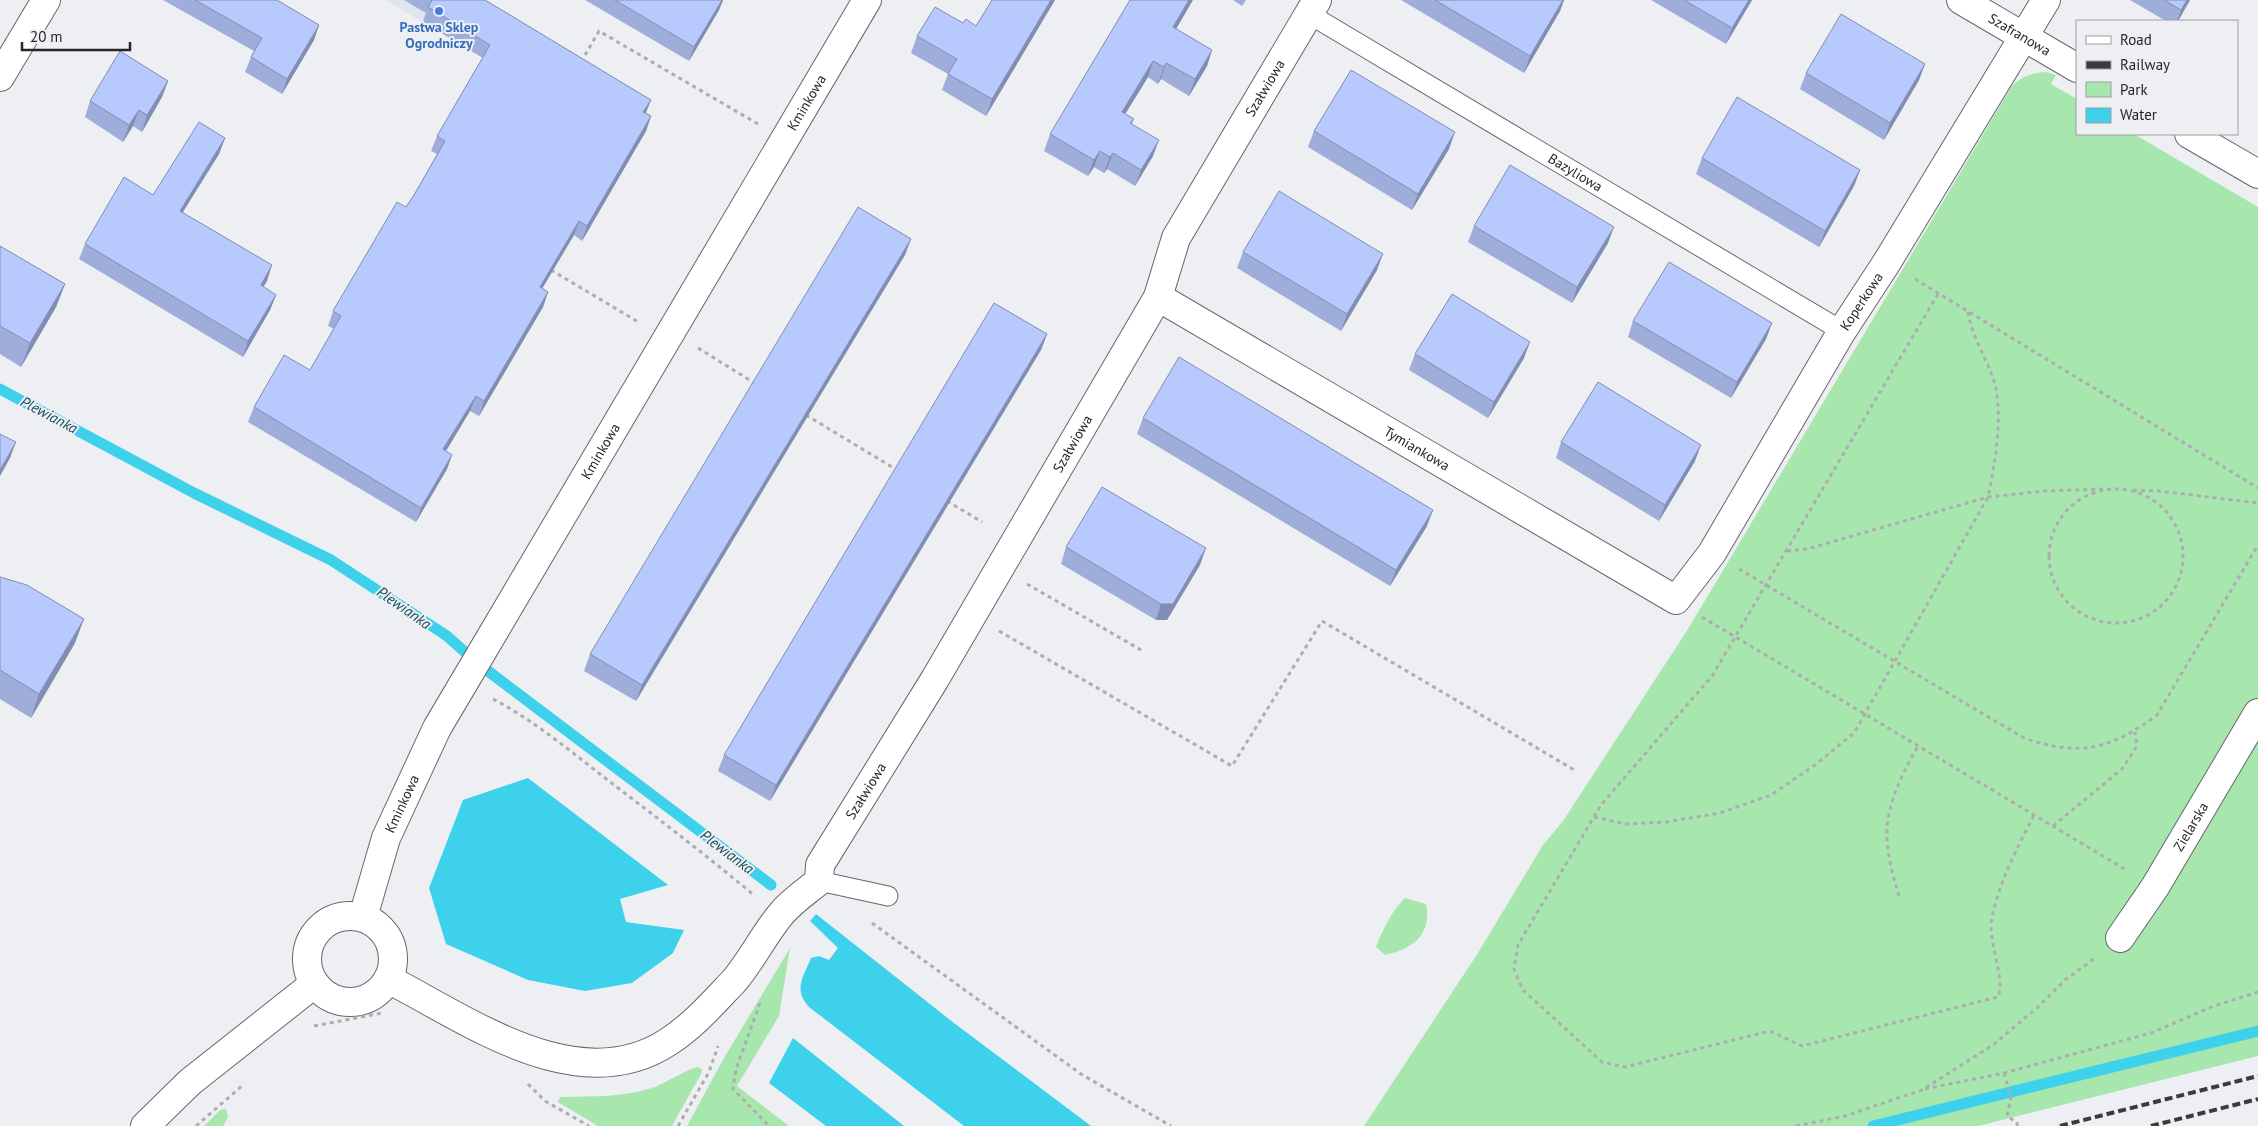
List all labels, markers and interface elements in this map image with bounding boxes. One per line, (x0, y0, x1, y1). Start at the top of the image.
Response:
marker: Pastwa Sklep Ogrodniczy (433, 5, 445, 17)
street label: Szafranowa (1985, 9, 2054, 60)
place label: Pastwa Sklep Ogrodniczy (400, 18, 479, 52)
scale bar (22, 20, 130, 52)
legend (2076, 20, 2238, 135)
text: 20 m (30, 27, 63, 46)
text: Road (2120, 30, 2152, 49)
text: Railway (2120, 55, 2170, 74)
street label: Szałwiowa (1241, 56, 1289, 120)
street label: Kminkowa (783, 71, 830, 134)
text: Park (2120, 80, 2148, 99)
text: Water (2120, 105, 2157, 124)
street label: Bazyliowa (1545, 149, 1606, 196)
street label: Koperkowa (1836, 269, 1887, 334)
water label: Plewianka (17, 392, 82, 438)
street label: Szałwiowa (1049, 412, 1096, 476)
street label: Kminkowa (577, 420, 624, 483)
street label: Tymiankowa (1381, 422, 1453, 475)
water label: Plewianka (373, 582, 436, 634)
street label: Szałwiowa (841, 759, 890, 823)
street label: Kminkowa (381, 772, 423, 836)
street label: Zielarska (2169, 799, 2212, 854)
water label: Plewianka (697, 825, 758, 878)

